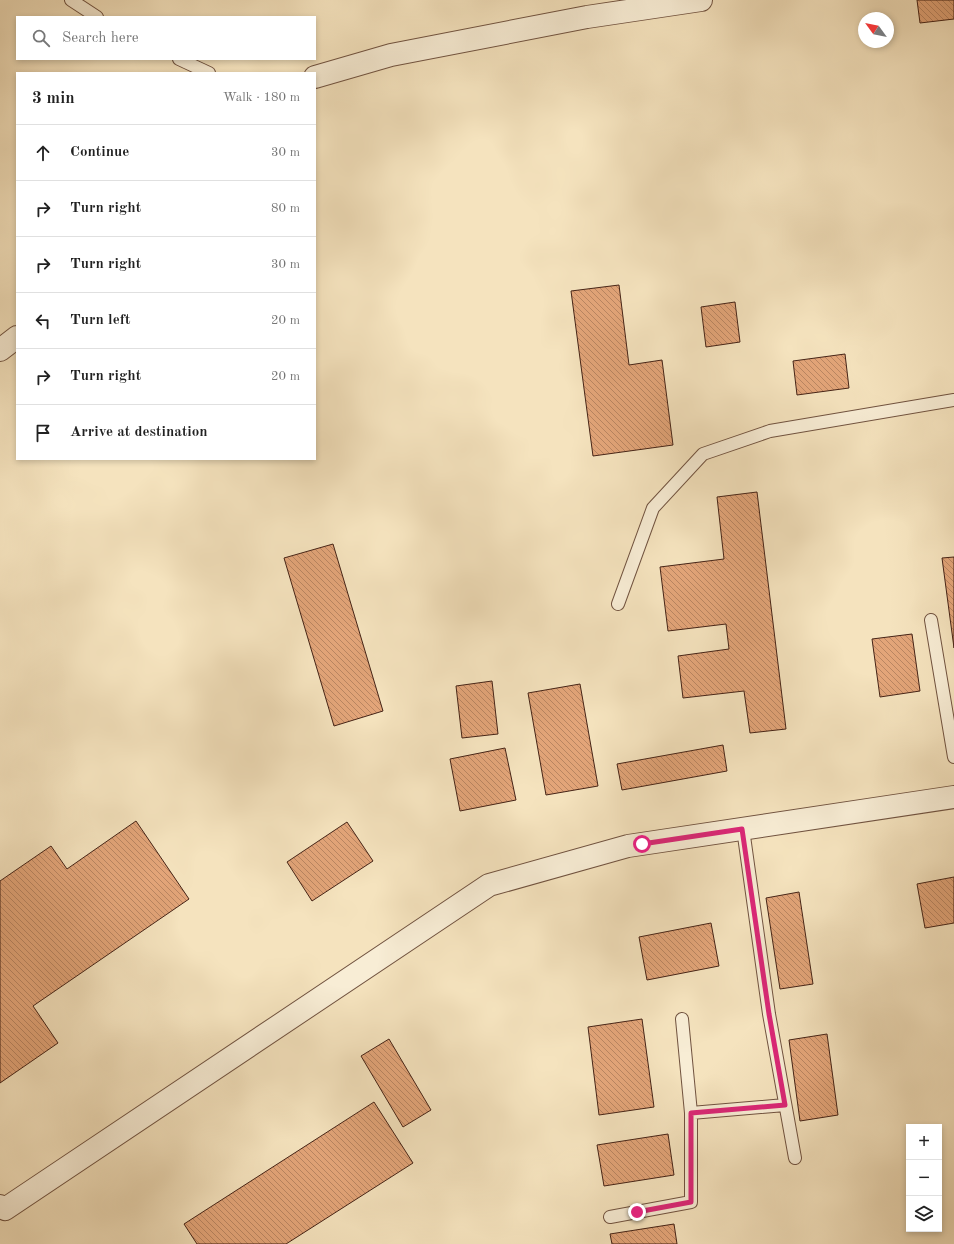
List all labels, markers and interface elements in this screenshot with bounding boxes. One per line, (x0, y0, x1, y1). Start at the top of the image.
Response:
north arrow (858, 12, 894, 48)
search box (16, 16, 316, 60)
icon: search (30, 27, 52, 49)
text: Search here (62, 31, 139, 46)
text: 3 min (32, 90, 75, 107)
text: Walk · 180 m (223, 91, 300, 104)
icon: ahead (32, 142, 54, 164)
text: Continue (70, 145, 129, 160)
text: 30 m (271, 146, 300, 159)
icon: right (32, 198, 54, 220)
text: Turn right (70, 201, 141, 216)
text: 80 m (271, 202, 300, 215)
icon: right (32, 254, 54, 276)
text: Turn right (70, 257, 141, 272)
text: 30 m (271, 258, 300, 271)
icon: left (32, 310, 54, 332)
text: Turn left (70, 313, 130, 328)
text: 20 m (271, 314, 300, 327)
icon: right (32, 366, 54, 388)
text: Turn right (70, 369, 141, 384)
text: 20 m (271, 370, 300, 383)
icon: arrive (32, 422, 54, 444)
text: Arrive at destination (70, 425, 208, 440)
route start (633, 835, 651, 853)
map controls (906, 1124, 942, 1232)
button: + (906, 1124, 942, 1160)
button: − (906, 1160, 942, 1196)
button: layers (906, 1196, 942, 1232)
route end (628, 1203, 646, 1221)

